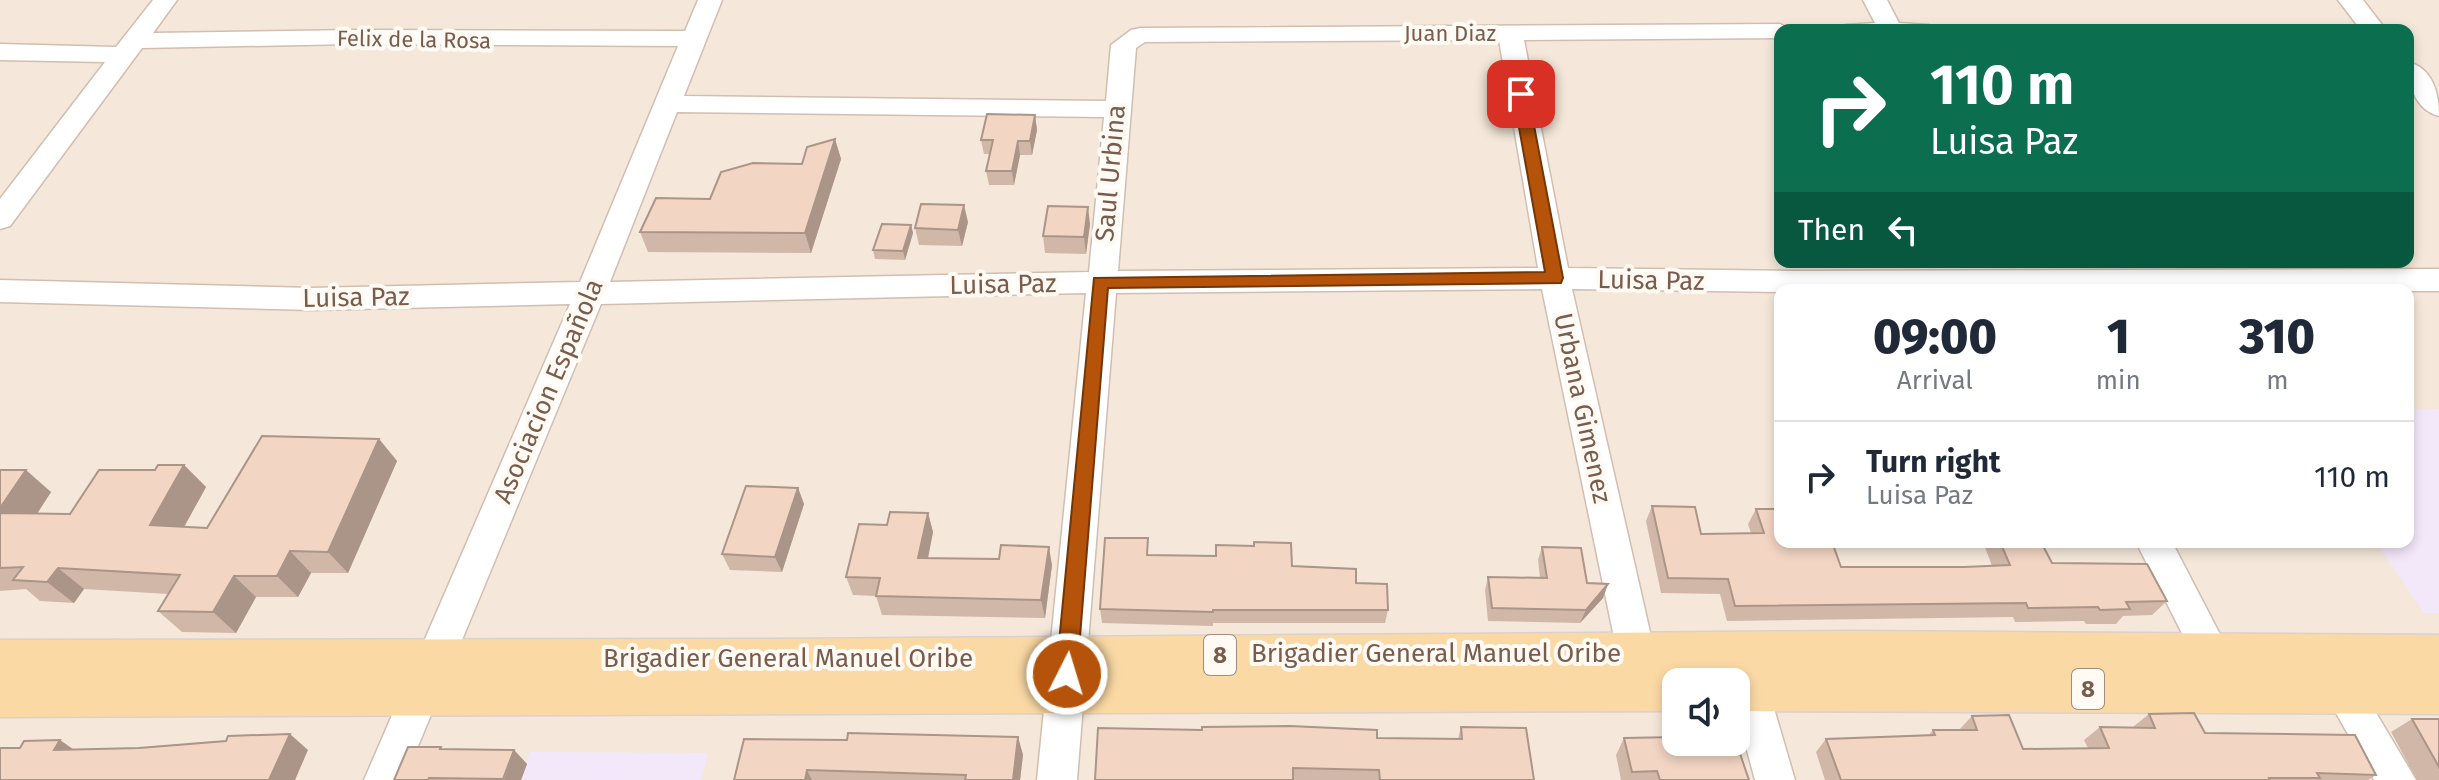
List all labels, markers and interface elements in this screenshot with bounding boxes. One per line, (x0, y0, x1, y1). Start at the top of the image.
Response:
street label: Juan Diaz (1404, 20, 1496, 47)
street label: Felix de la Rosa (337, 25, 491, 54)
text: 110 m (1930, 52, 2074, 119)
icon: right (1798, 56, 1902, 160)
pin (1487, 60, 1555, 128)
icon: arrive (1499, 72, 1543, 116)
street label: Saul Urbina (1089, 103, 1132, 243)
text: Luisa Paz (1930, 120, 2078, 164)
icon: left (1881, 208, 1925, 252)
text: Then (1798, 212, 1865, 248)
street label: Luisa Paz (1597, 264, 1705, 297)
street label: Luisa Paz (949, 268, 1057, 301)
street label: Asociacion Española (487, 274, 610, 508)
street label: Luisa Paz (302, 281, 410, 314)
text: 09:00 (1873, 308, 1997, 366)
text: 1 (2107, 308, 2130, 366)
text: 310 (2240, 308, 2315, 366)
street label: Urbana Gimenez (1547, 310, 1618, 506)
text: Arrival (1897, 365, 1973, 396)
text: min (2096, 365, 2141, 396)
text: m (2266, 365, 2288, 396)
text: Turn right (1866, 444, 2001, 480)
icon: right (1798, 455, 1842, 499)
text: 110 m (2314, 459, 2390, 495)
text: Luisa Paz (1866, 480, 1973, 511)
position arrow (1025, 632, 1109, 716)
road number: 8 (1204, 635, 1236, 675)
street label: Brigadier General Manuel Oribe (1251, 638, 1621, 669)
street label: Brigadier General Manuel Oribe (603, 643, 973, 674)
map controls (1662, 668, 1750, 756)
button: sound (1662, 668, 1750, 756)
road number: 8 (2072, 669, 2104, 709)

